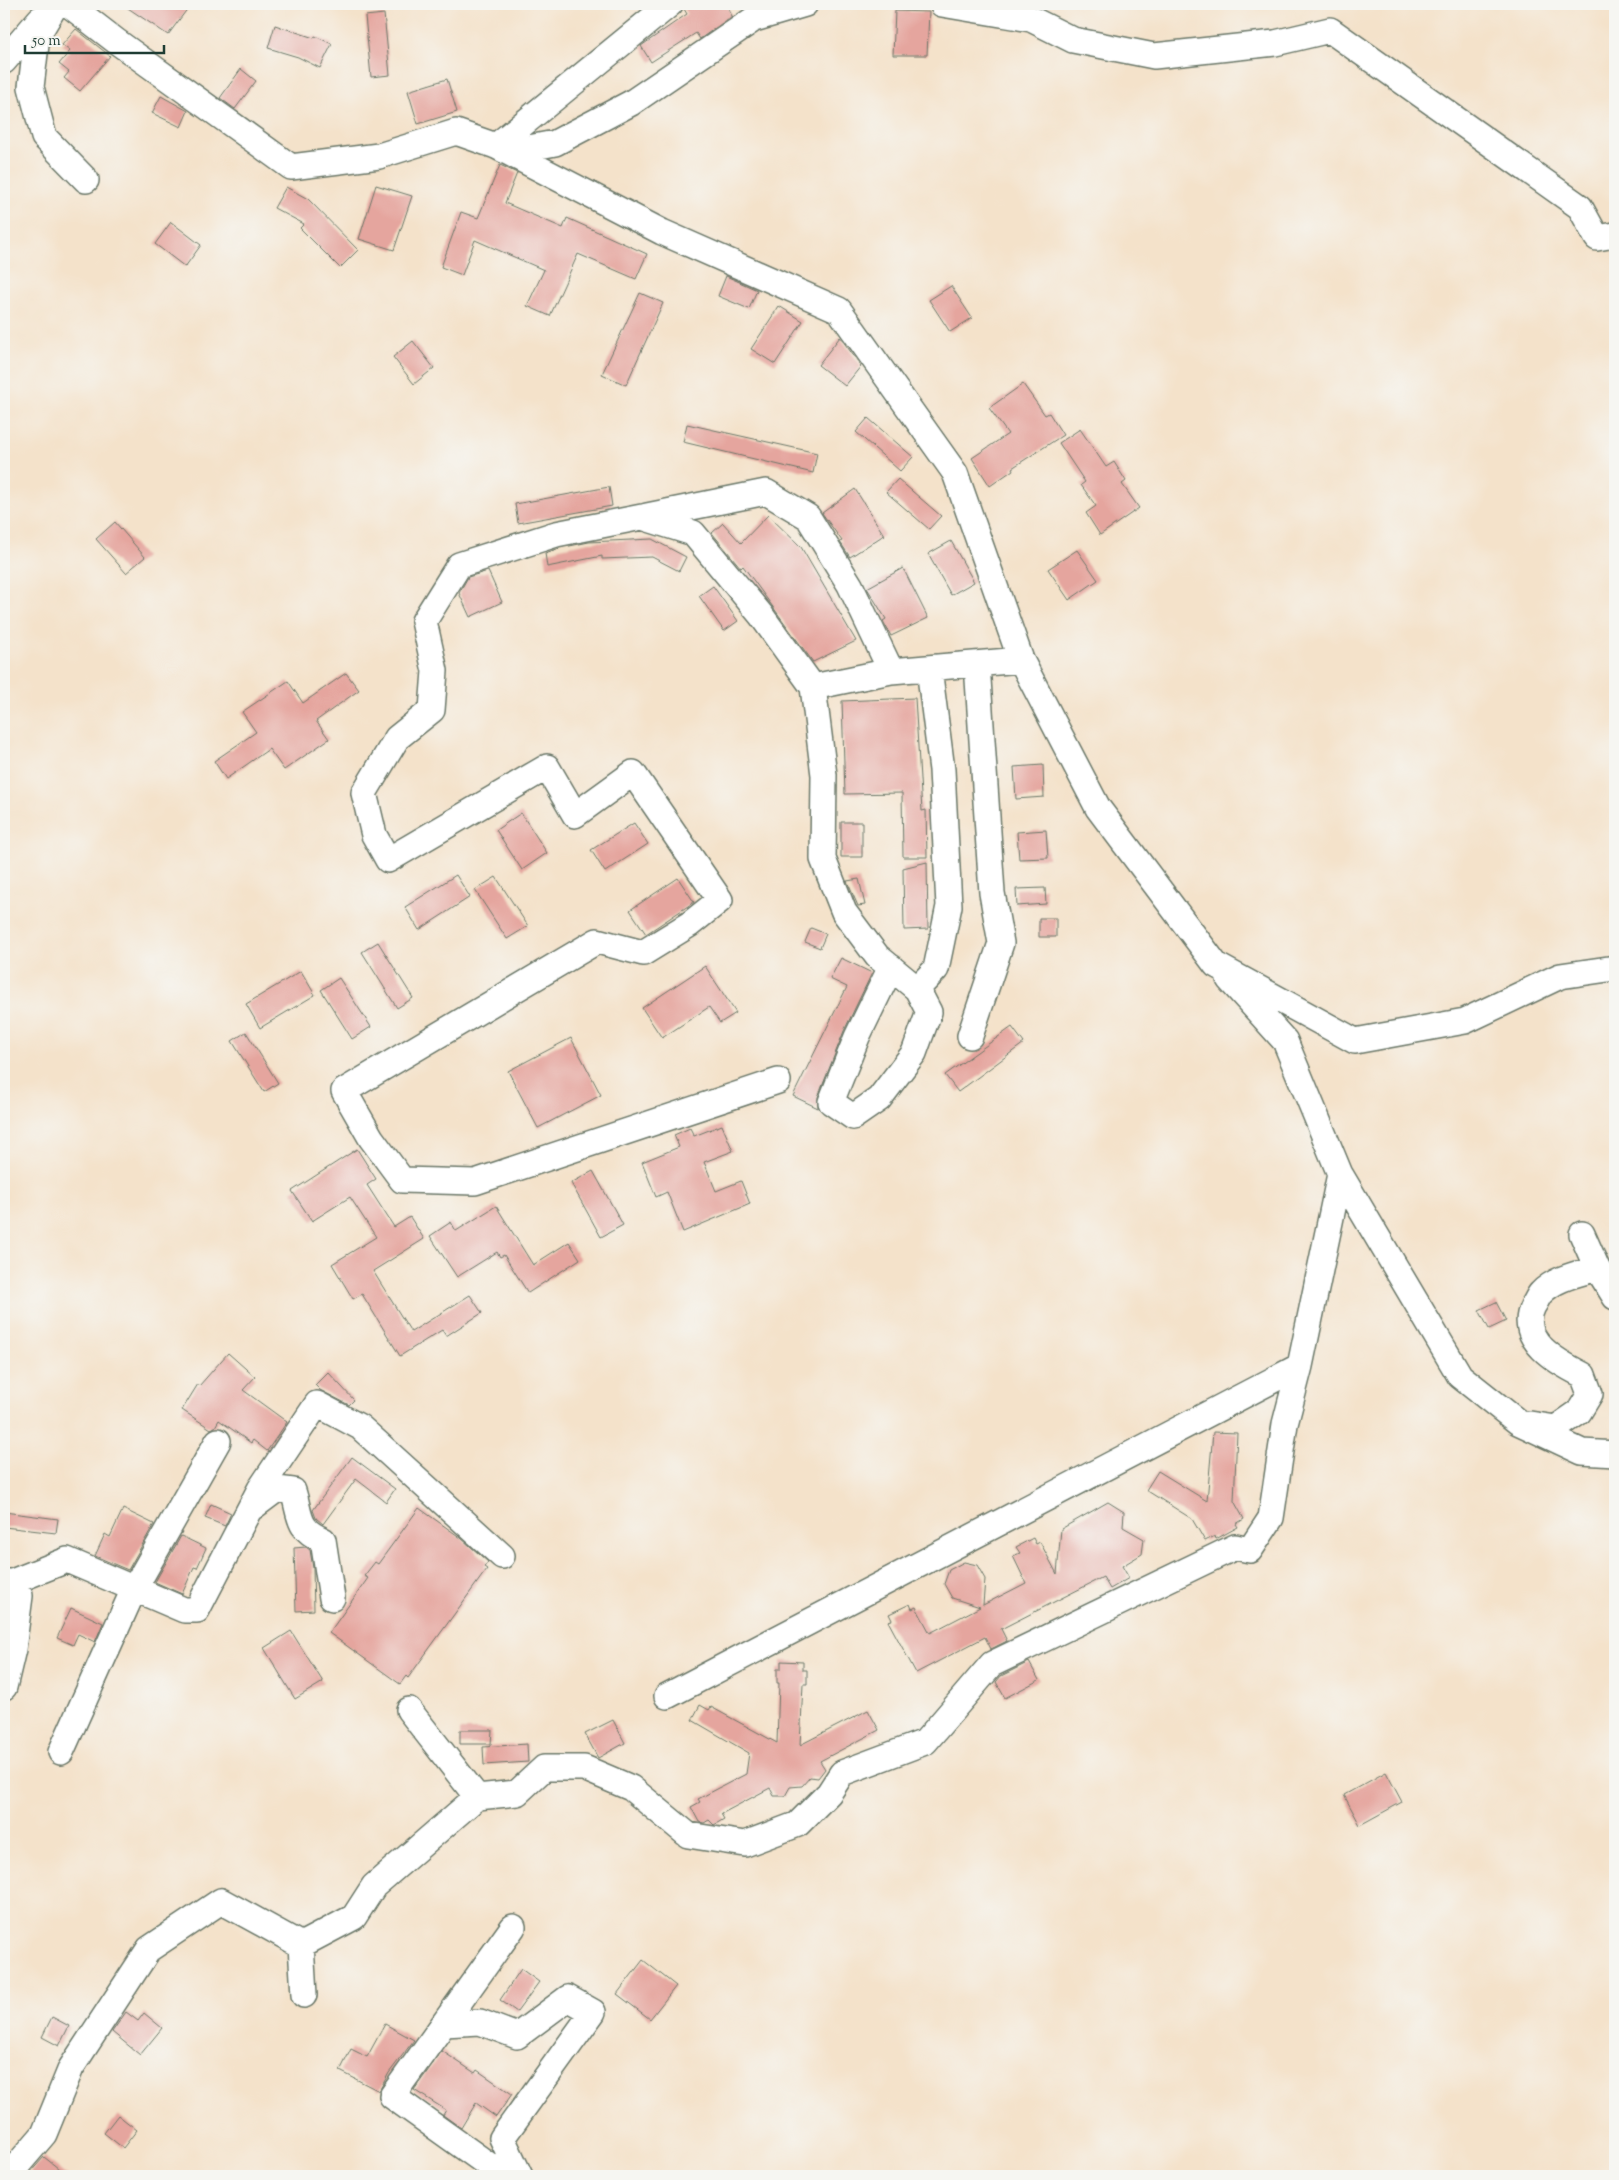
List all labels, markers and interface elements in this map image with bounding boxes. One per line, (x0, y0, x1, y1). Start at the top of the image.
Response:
scale bar (25, 22, 164, 54)
text: 50 m (31, 31, 61, 52)

